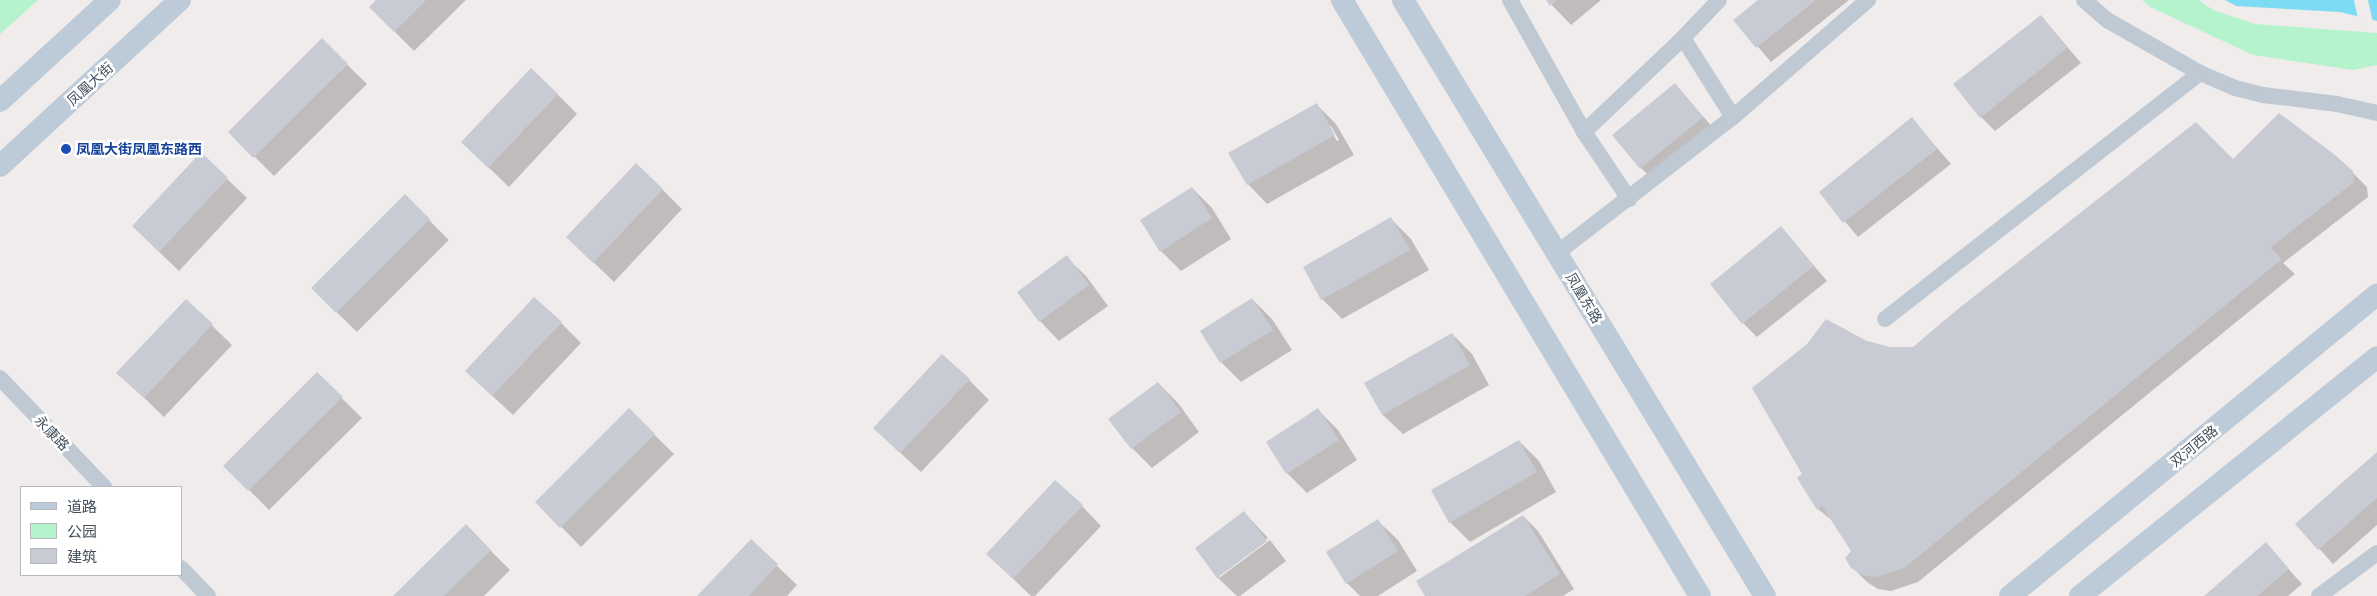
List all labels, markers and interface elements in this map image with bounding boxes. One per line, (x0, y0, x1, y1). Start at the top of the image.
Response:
street label: 凤凰大街 (64, 59, 116, 109)
place label: 凤凰大街凤凰东路西 (76, 141, 202, 157)
marker: 凤凰大街凤凰东路西 (60, 143, 72, 155)
street label: 凤凰东路 (1562, 270, 1606, 326)
street label: 永康路 (31, 412, 73, 454)
street label: 双河西路 (2167, 422, 2221, 470)
legend (20, 486, 182, 576)
text: 道路 (67, 497, 97, 516)
text: 公园 (67, 522, 97, 541)
text: 建筑 (67, 547, 97, 566)

